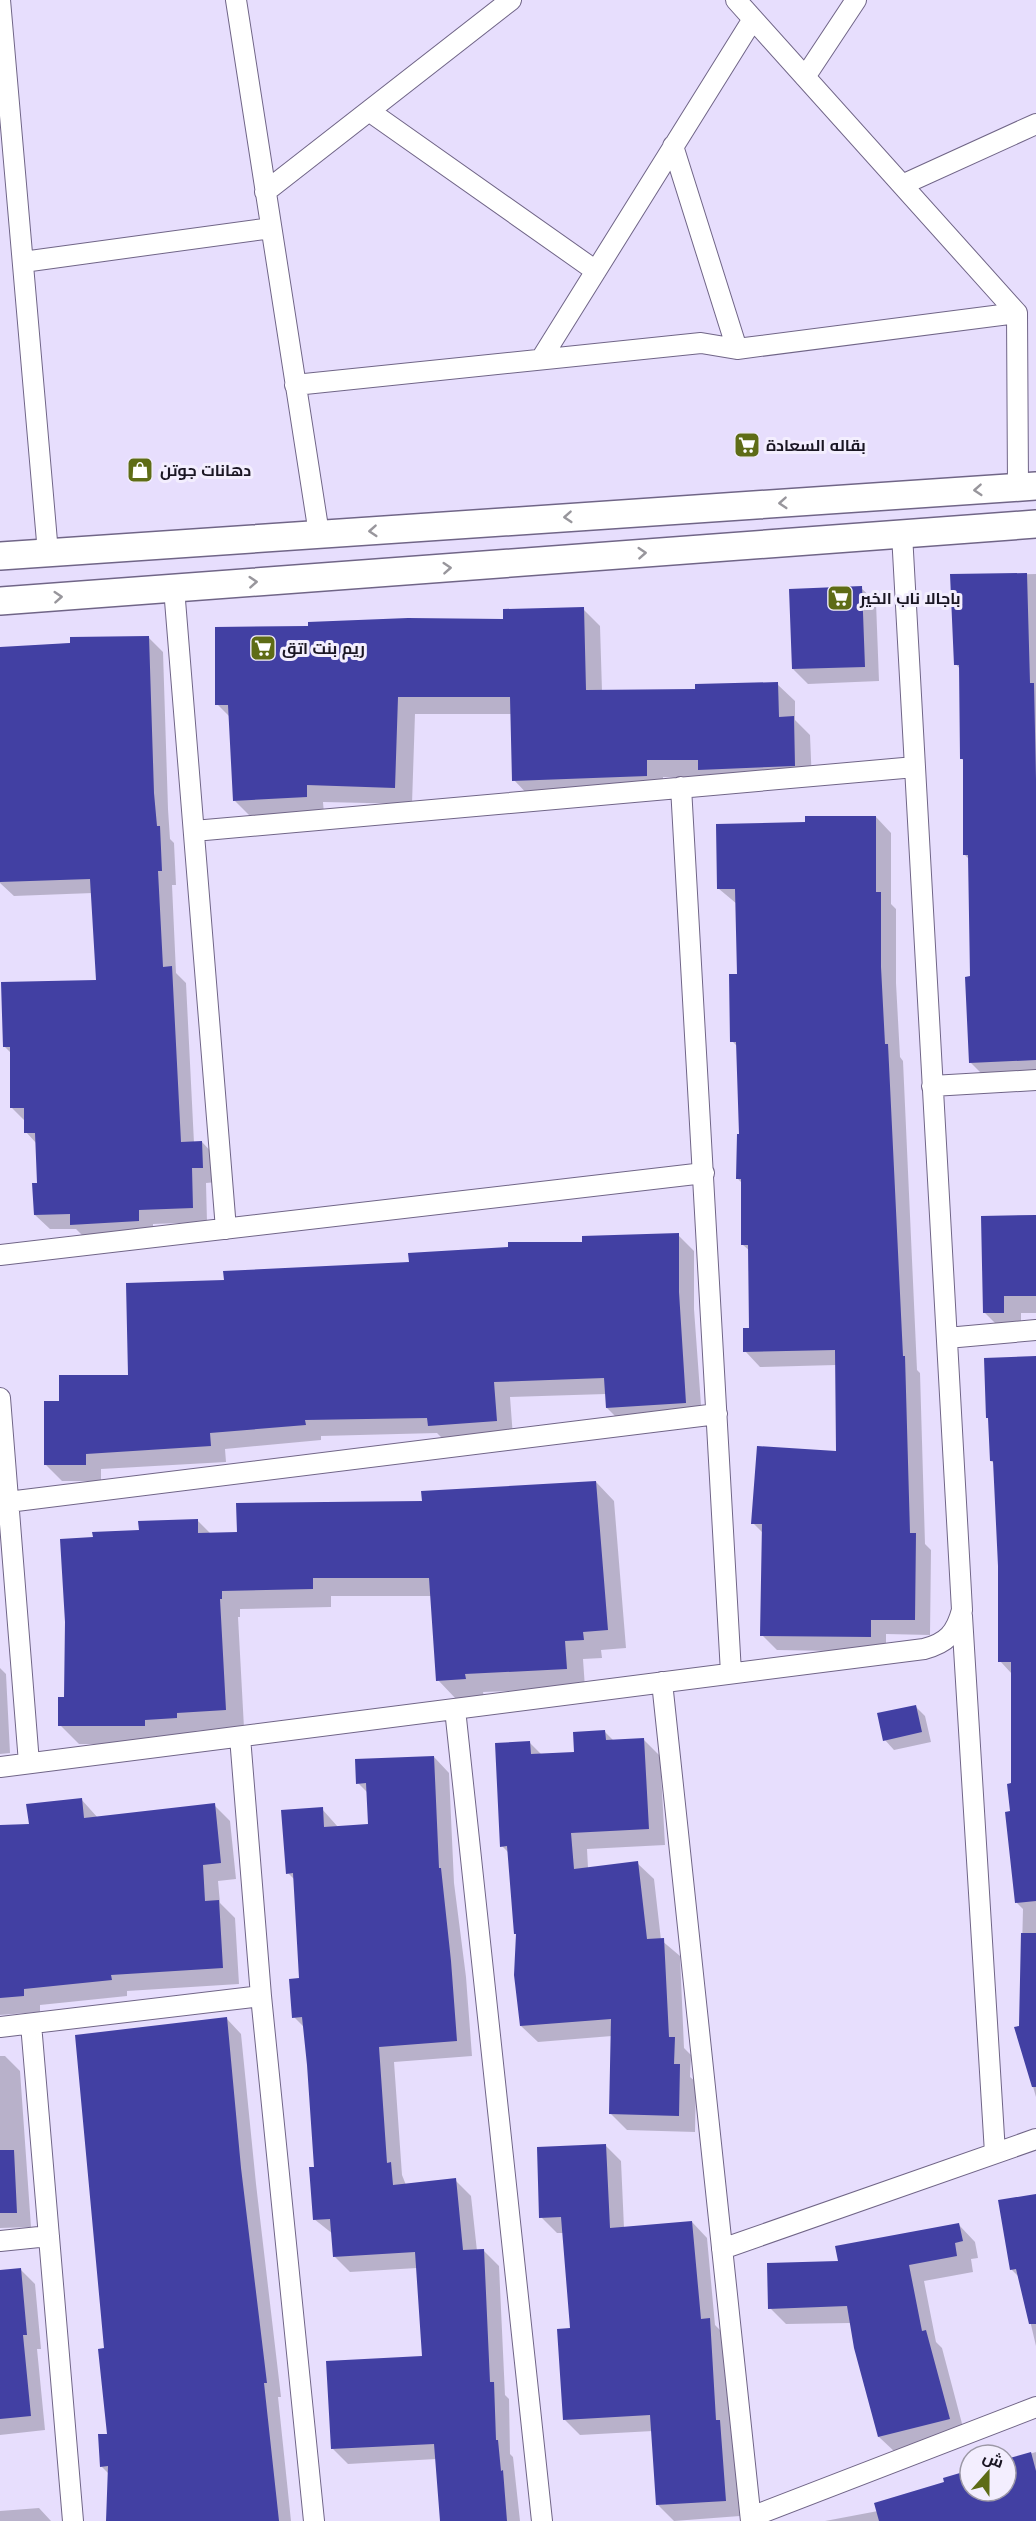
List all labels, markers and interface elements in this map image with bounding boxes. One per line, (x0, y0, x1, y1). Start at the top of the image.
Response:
supermarket icon: بقاله السعادة (732, 430, 762, 460)
place label: بقاله السعادة (766, 436, 866, 455)
shop icon: دهانات جوتن (125, 455, 155, 485)
place label: دهانات جوتن (160, 461, 251, 480)
one-way arrow (973, 483, 982, 496)
one-way arrow (779, 496, 788, 509)
one-way arrow (563, 511, 572, 524)
one-way arrow (369, 524, 378, 537)
one-way arrow (637, 547, 646, 560)
one-way arrow (443, 562, 452, 575)
one-way arrow (248, 576, 257, 589)
supermarket icon: باجالا ناب الخير (825, 583, 855, 613)
place label: باجالا ناب الخير (859, 589, 961, 608)
one-way arrow (54, 591, 63, 604)
supermarket icon: ريم بنت اتق (248, 633, 278, 663)
place label: ريم بنت اتق (282, 639, 365, 660)
north arrow (958, 2443, 1018, 2503)
text: ش (980, 2447, 1006, 2472)

